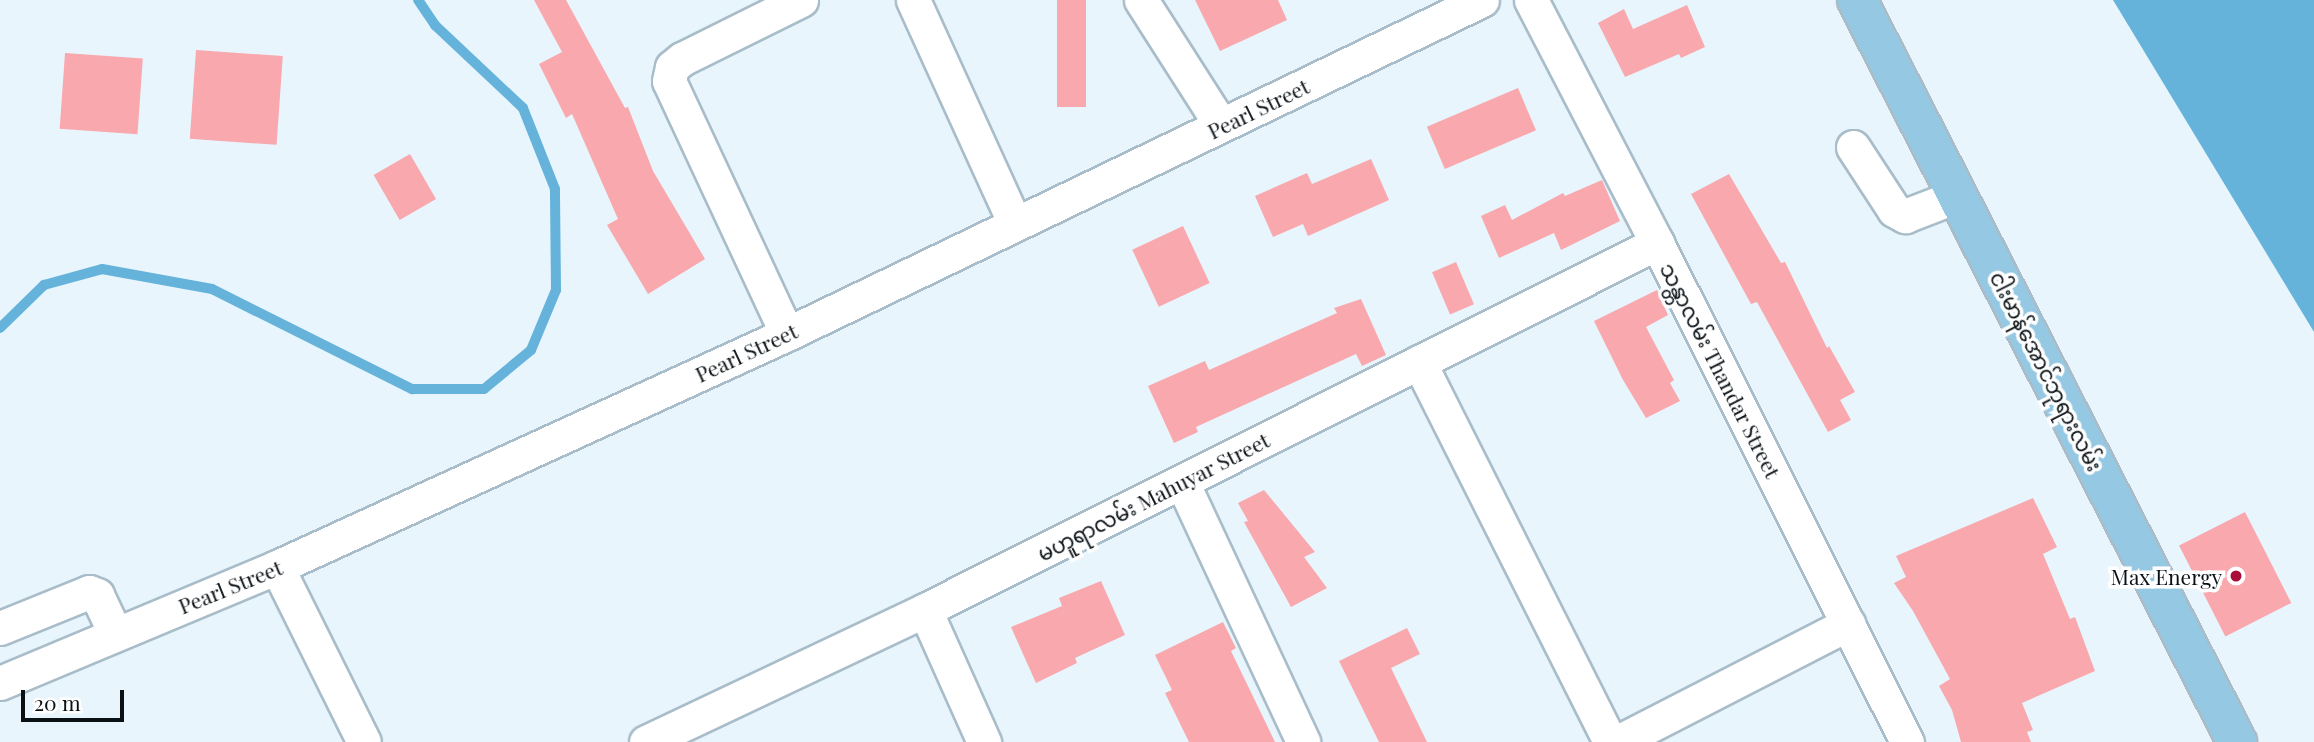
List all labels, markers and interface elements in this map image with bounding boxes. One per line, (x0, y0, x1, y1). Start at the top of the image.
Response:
street label: Pearl Street (1203, 73, 1313, 143)
street label: သန္တာလမ်း Thandar Street (1656, 258, 1786, 482)
street label: ငါးမာန်အောင်ဘုရားလမ်း (1986, 267, 2108, 475)
street label: Pearl Street (691, 317, 801, 387)
street label: မဟူရာလမ်း Mahuyar Street (1033, 426, 1273, 566)
street label: Pearl Street (174, 554, 286, 618)
place label: Max Energy (2110, 563, 2222, 589)
marker: Max Energy (2228, 568, 2244, 584)
scale bar (24, 676, 128, 720)
text: 20 m (34, 688, 81, 716)

